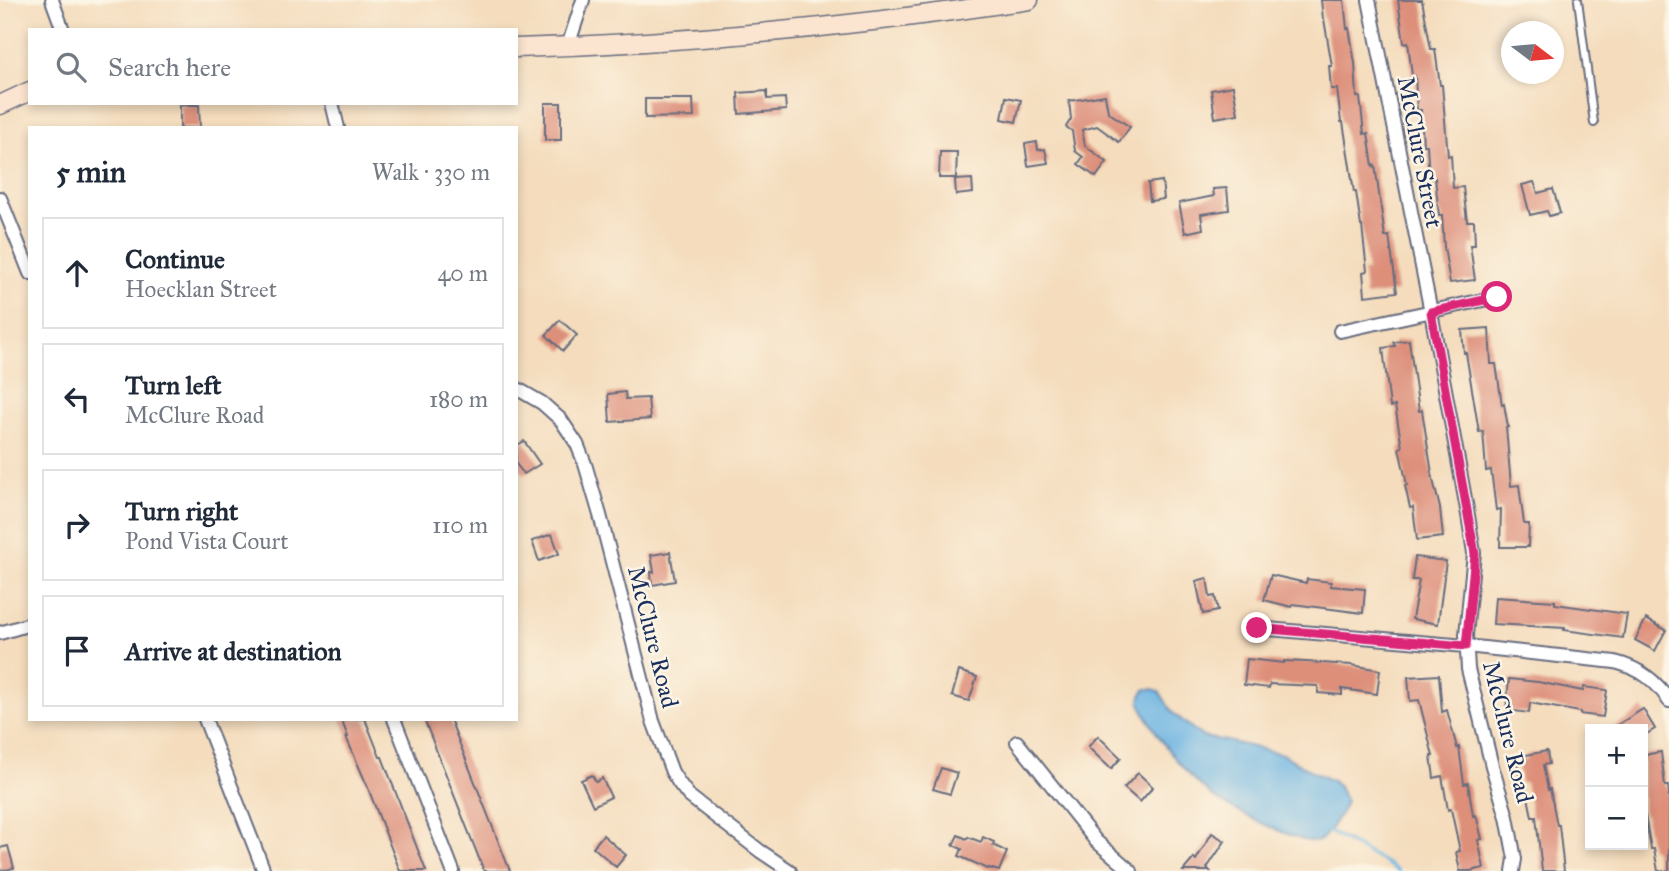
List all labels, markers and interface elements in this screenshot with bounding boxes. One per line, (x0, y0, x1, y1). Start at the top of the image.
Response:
north arrow (1501, 21, 1564, 84)
search box (28, 28, 518, 105)
icon: search (52, 48, 90, 86)
text: Search here (108, 51, 231, 83)
street label: McClure Street (1391, 74, 1449, 231)
text: 5 min (56, 154, 126, 190)
text: Walk · 330 m (372, 158, 490, 186)
text: Continue (125, 243, 225, 275)
icon: ahead (58, 254, 96, 292)
text: 40 m (438, 259, 488, 287)
text: Hoecklan Street (125, 275, 277, 303)
route start (1481, 281, 1512, 312)
text: Turn left (125, 369, 221, 401)
icon: left (58, 380, 96, 418)
text: 180 m (429, 385, 488, 413)
text: McClure Road (125, 401, 264, 429)
text: Turn right (125, 495, 238, 527)
icon: right (58, 506, 96, 544)
text: 110 m (432, 511, 488, 539)
text: Pond Vista Court (125, 527, 288, 555)
street label: McClure Road (621, 563, 685, 711)
route end (1241, 612, 1272, 643)
icon: arrive (58, 632, 96, 670)
text: Arrive at destination (125, 635, 342, 667)
street label: McClure Road (1476, 658, 1540, 806)
map controls (1585, 724, 1648, 850)
button: + (1585, 724, 1648, 787)
button: − (1585, 787, 1648, 850)

